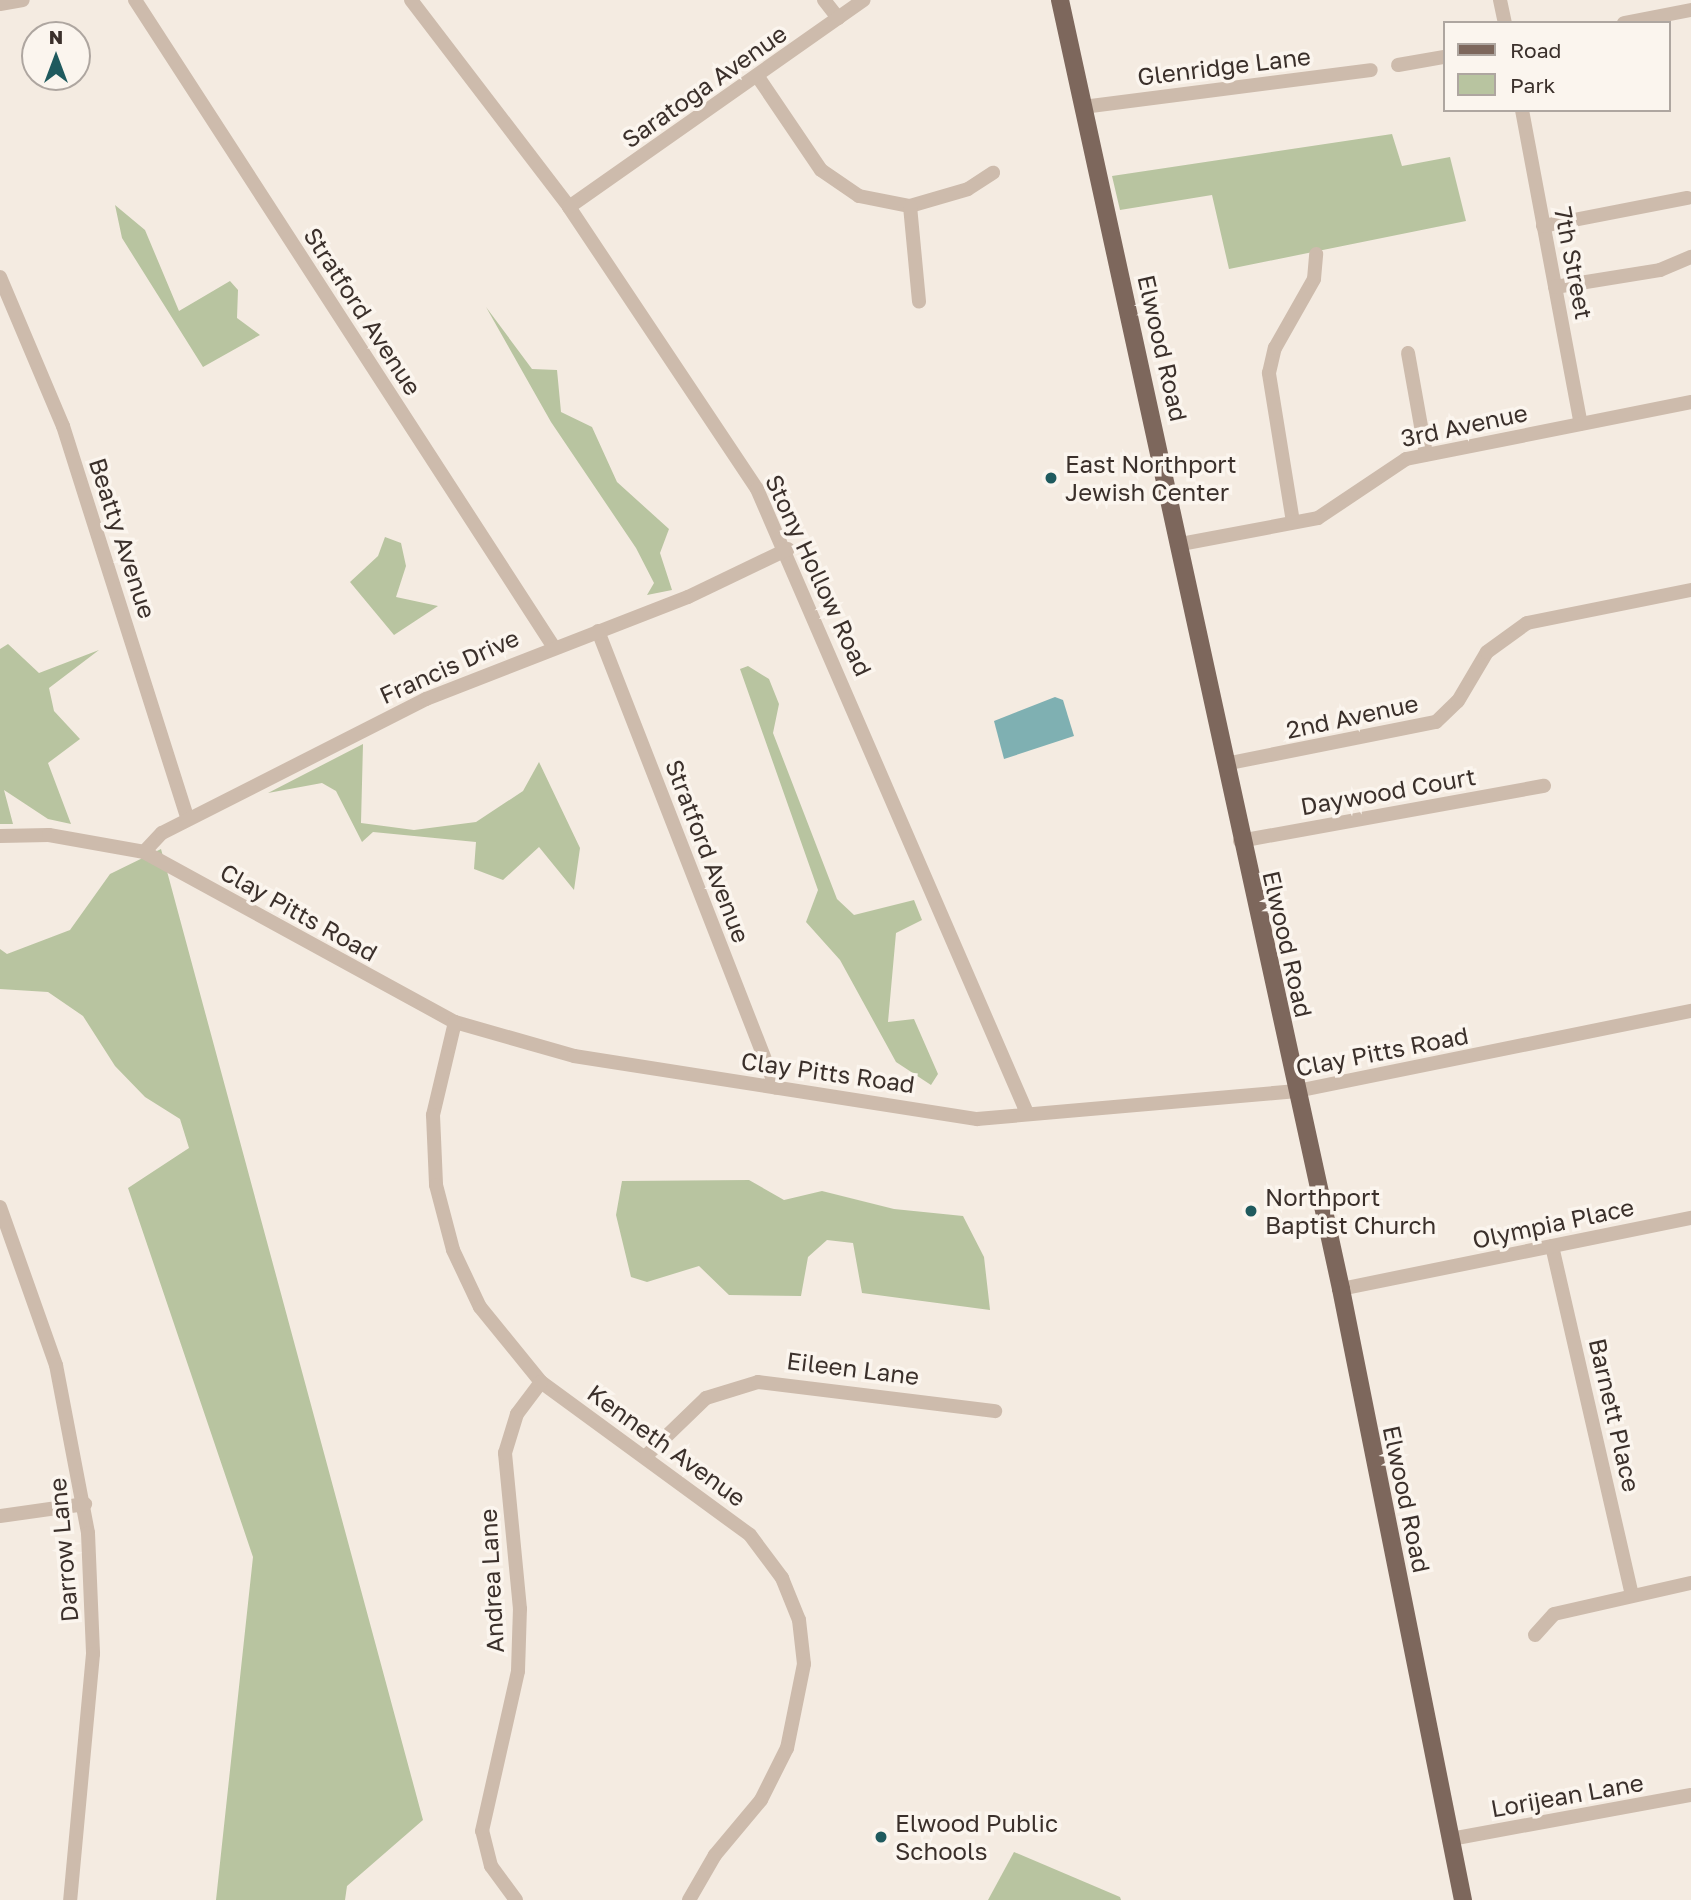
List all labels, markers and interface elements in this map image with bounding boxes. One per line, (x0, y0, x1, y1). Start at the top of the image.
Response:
street label: Saratoga Avenue (616, 18, 792, 154)
north arrow (21, 21, 91, 91)
legend (1442, 21, 1670, 112)
text: N (49, 25, 63, 48)
text: Road (1510, 37, 1561, 63)
street label: Glenridge Lane (1136, 41, 1312, 91)
text: Park (1510, 72, 1555, 98)
street label: 7th Street (1549, 204, 1599, 322)
street label: Stratford Avenue (298, 222, 428, 400)
street label: Elwood Road (1132, 272, 1194, 424)
street label: 3rd Avenue (1398, 398, 1530, 452)
place label: East Northport Jewish Center (1065, 450, 1237, 506)
street label: Beatty Avenue (84, 454, 162, 622)
street label: Stony Hollow Road (760, 470, 878, 680)
marker: East Northport Jewish Center (1043, 470, 1059, 486)
street label: Francis Drive (375, 622, 523, 710)
street label: 2nd Avenue (1283, 688, 1421, 744)
street label: Stratford Avenue (660, 755, 756, 947)
street label: Daywood Court (1298, 761, 1478, 821)
street label: Clay Pitts Road (215, 857, 383, 967)
street label: Elwood Road (1257, 868, 1319, 1020)
street label: Clay Pitts Road (1293, 1020, 1471, 1082)
street label: Clay Pitts Road (739, 1046, 917, 1098)
place label: Northport Baptist Church (1265, 1183, 1436, 1239)
street label: Olympia Place (1470, 1192, 1636, 1254)
marker: Northport Baptist Church (1243, 1203, 1259, 1219)
street label: Barnett Place (1583, 1335, 1647, 1495)
street label: Eileen Lane (785, 1346, 921, 1390)
street label: Kenneth Avenue (582, 1378, 752, 1512)
street label: Elwood Road (1377, 1423, 1437, 1575)
street label: Darrow Lane (42, 1477, 84, 1623)
street label: Andrea Lane (473, 1508, 509, 1654)
street label: Lorijean Lane (1488, 1767, 1646, 1823)
place label: Elwood Public Schools (895, 1809, 1058, 1865)
marker: Elwood Public Schools (873, 1829, 889, 1845)

